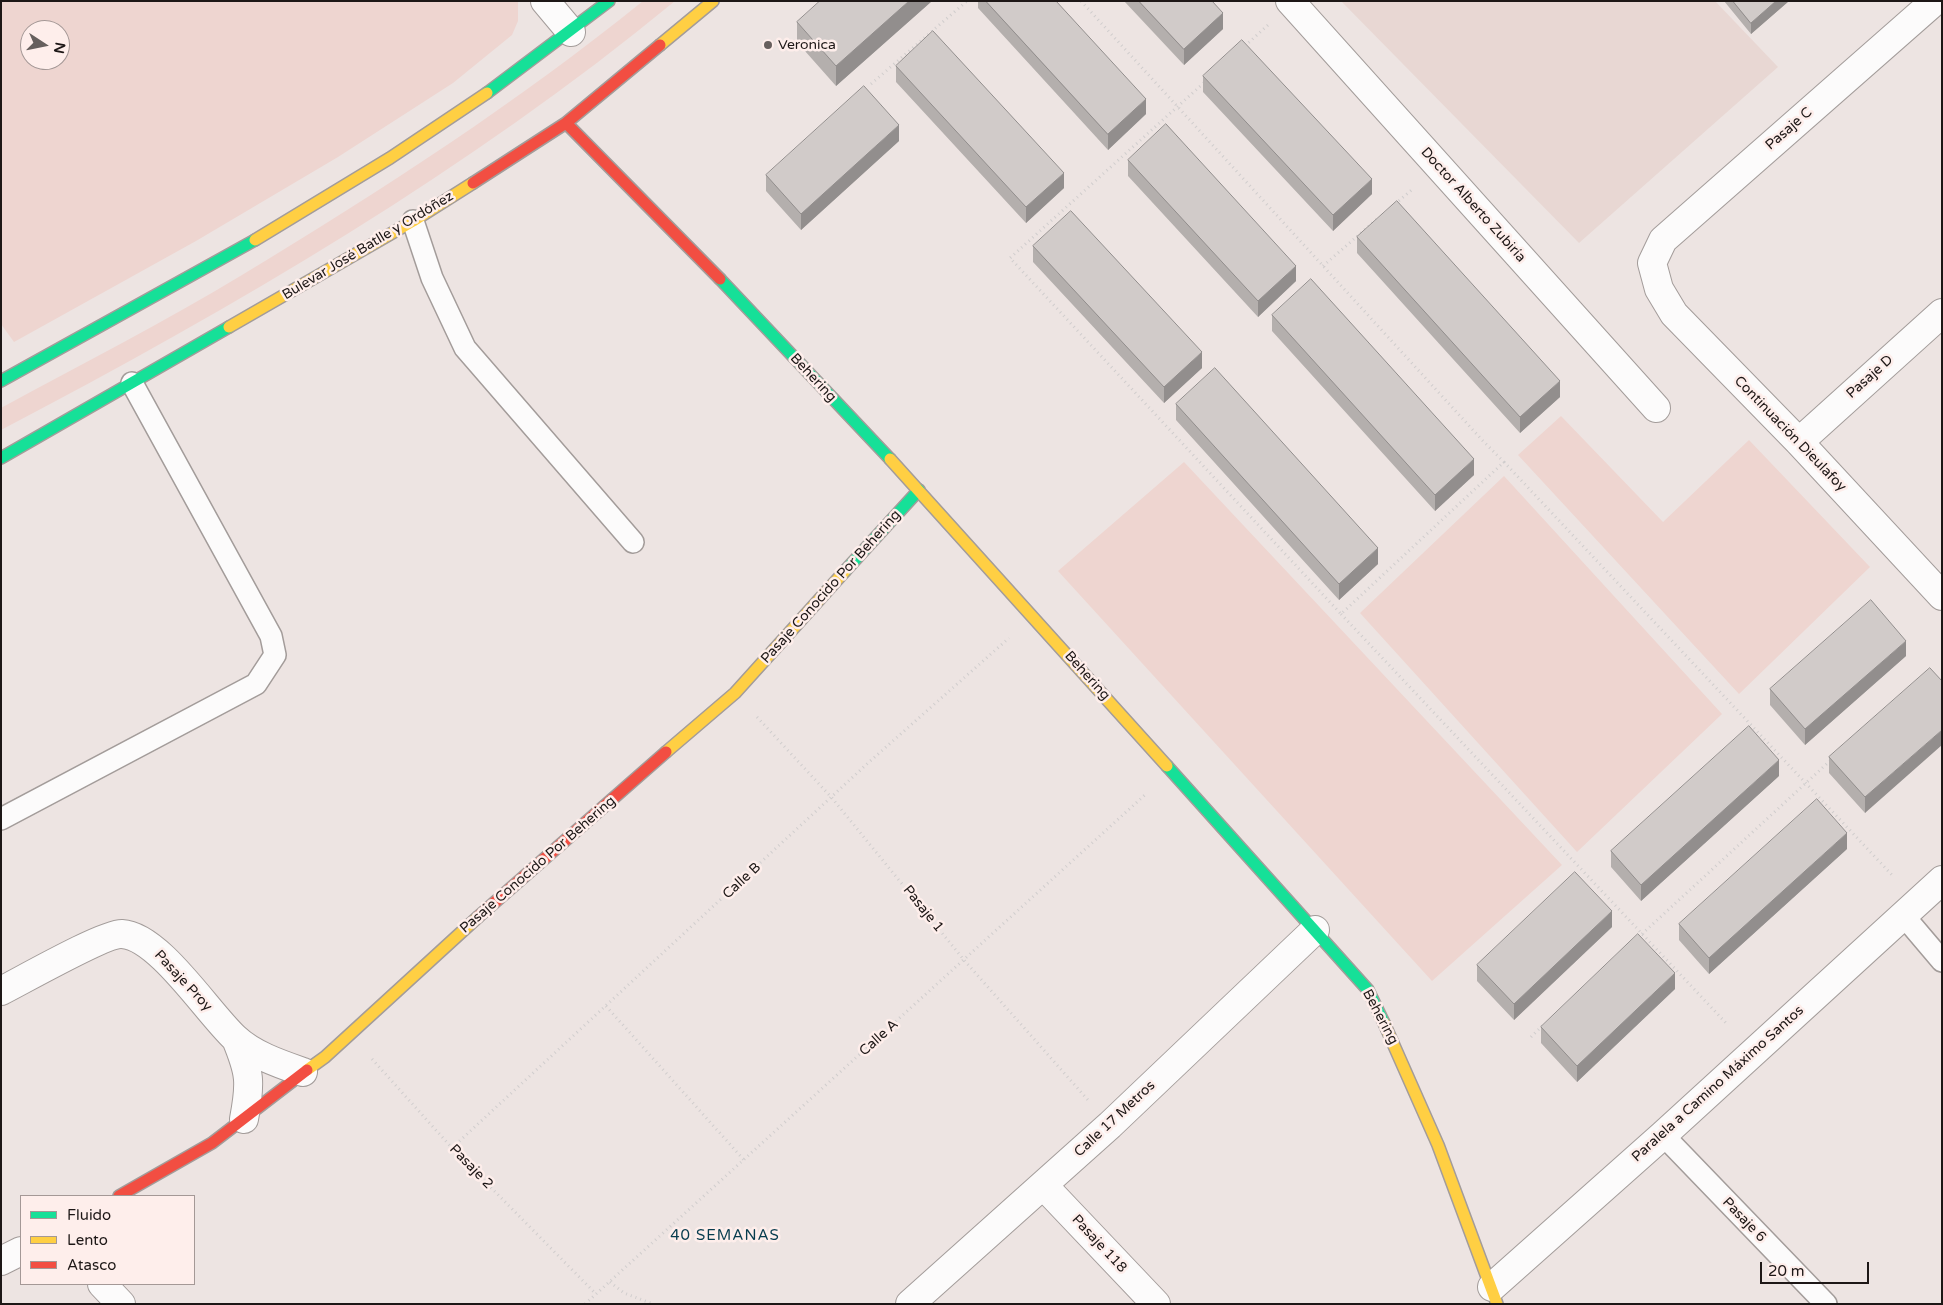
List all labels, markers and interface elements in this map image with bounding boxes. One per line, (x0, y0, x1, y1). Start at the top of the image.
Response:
north arrow (20, 20, 70, 70)
place label: Veronica (778, 37, 836, 53)
marker: Veronica (762, 39, 774, 51)
text: N (50, 41, 69, 55)
street label: Pasaje C (1762, 104, 1816, 154)
street label: Doctor Alberto Zubiría (1417, 144, 1529, 266)
street label: Bulevar José Batlle y Ordóñez (279, 188, 457, 304)
street label: Behering (786, 350, 840, 406)
street label: Pasaje D (1843, 352, 1897, 402)
street label: Continuación Dieulafoy (1730, 373, 1850, 495)
street label: Pasaje Conocido Por Behering (758, 507, 904, 667)
street label: Behering (1061, 648, 1113, 704)
street label: Pasaje Conocido Por Behering (457, 793, 619, 937)
street label: Calle B (720, 859, 764, 903)
street label: Pasaje 1 (899, 882, 947, 936)
street label: Pasaje Proy (151, 947, 215, 1015)
street label: Behering (1358, 986, 1402, 1048)
street label: Paralela a Camino Máximo Santos (1629, 1002, 1807, 1166)
street label: Calle A (856, 1016, 902, 1060)
street label: Calle 17 Metros (1071, 1077, 1159, 1161)
street label: Pasaje 2 (446, 1141, 496, 1193)
street label: Pasaje 6 (1719, 1194, 1769, 1246)
legend (20, 1195, 195, 1285)
text: Fluido (67, 1206, 111, 1224)
street label: Pasaje 118 (1068, 1212, 1130, 1276)
district label: 40 SEMANAS (669, 1227, 781, 1245)
text: Lento (67, 1231, 108, 1249)
scale bar (1763, 1252, 1872, 1284)
text: Atasco (67, 1256, 116, 1274)
text: 20 m (1768, 1262, 1805, 1280)

